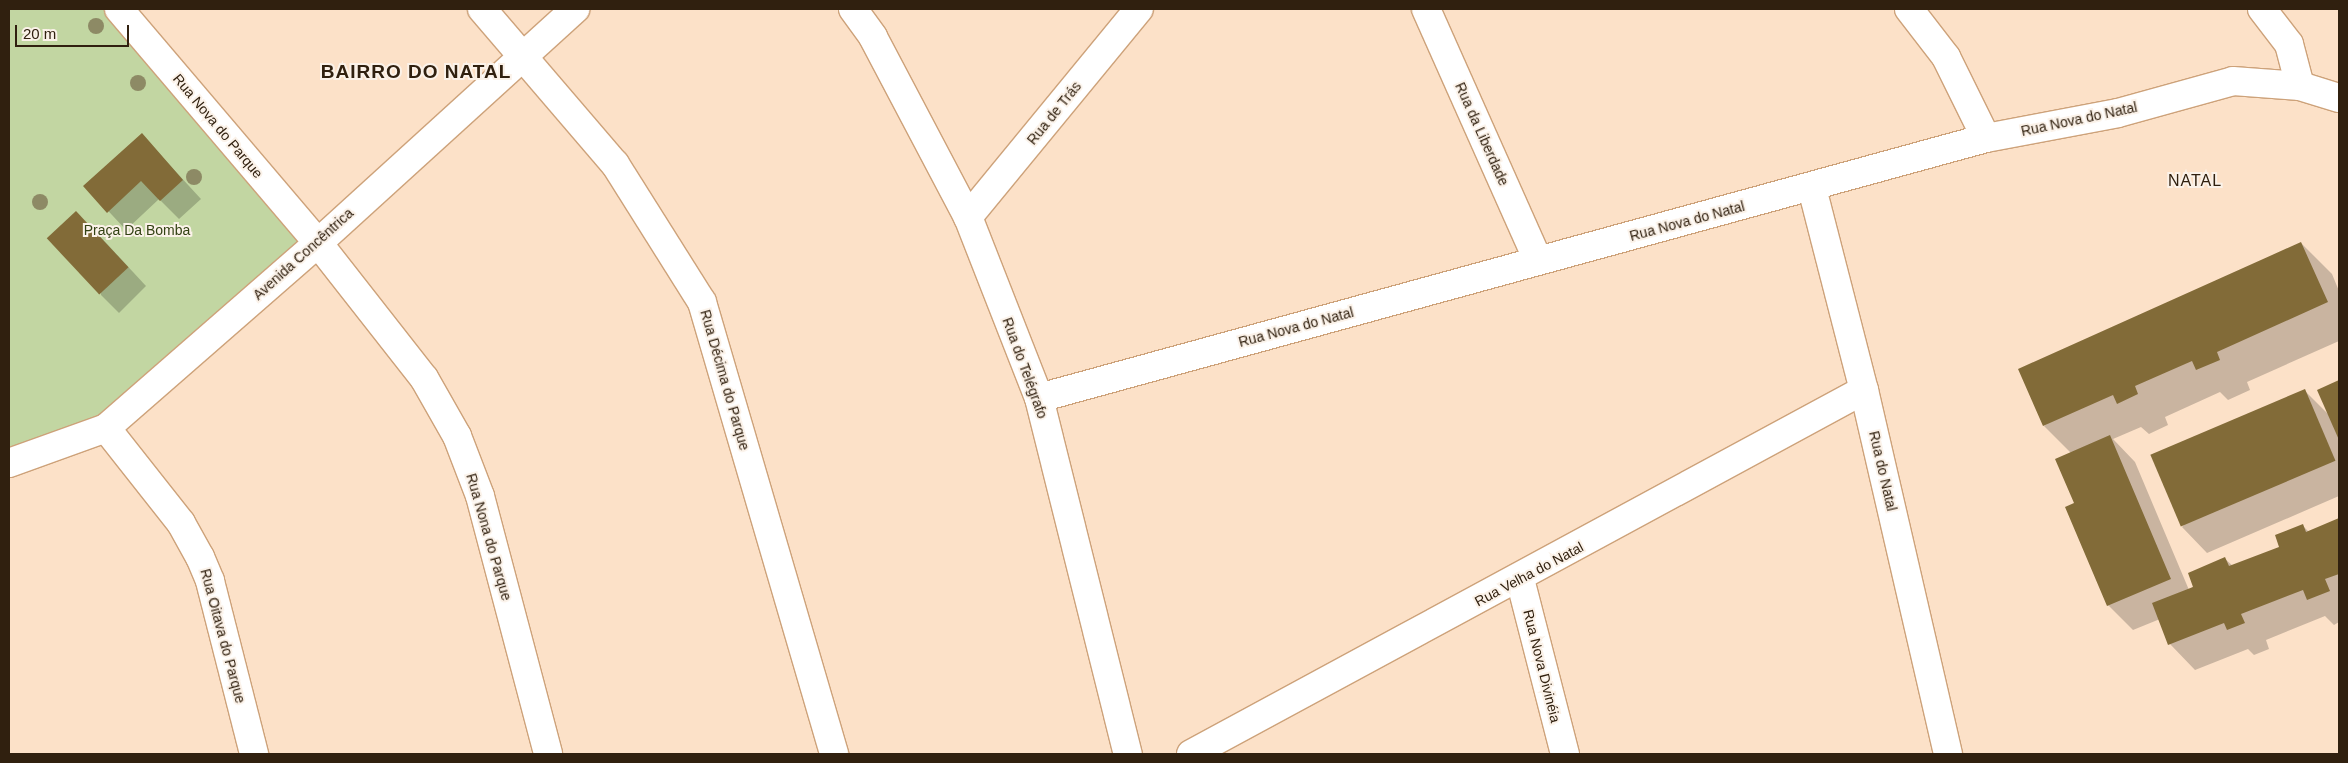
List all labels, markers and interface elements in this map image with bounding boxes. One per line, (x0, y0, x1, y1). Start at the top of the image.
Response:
scale bar (18, 15, 131, 47)
text: 20 m (23, 25, 56, 42)
district label: BAIRRO DO NATAL (319, 61, 513, 83)
street label: Rua Nova do Parque (170, 71, 266, 181)
street label: Rua de Trás (1023, 78, 1085, 148)
street label: Rua da Liberdade (1452, 80, 1512, 188)
street label: Rua Nova do Natal (2019, 98, 2139, 140)
district label: NATAL (2167, 171, 2223, 191)
street label: Rua Nova do Natal (1628, 198, 1746, 244)
street label: Avenida Concêntrica (249, 205, 357, 303)
park label: Praça Da Bomba (84, 222, 190, 238)
street label: Rua Nova do Natal (1237, 304, 1355, 350)
street label: Rua Décima do Parque (697, 308, 753, 452)
street label: Rua do Telégrafo (999, 315, 1051, 421)
street label: Rua do Natal (1866, 429, 1900, 513)
street label: Rua Nona do Parque (463, 471, 515, 603)
street label: Rua Velha do Natal (1472, 538, 1586, 610)
street label: Rua Oitava do Parque (197, 567, 249, 705)
street label: Rua Nova Divinéia (1520, 608, 1564, 724)

